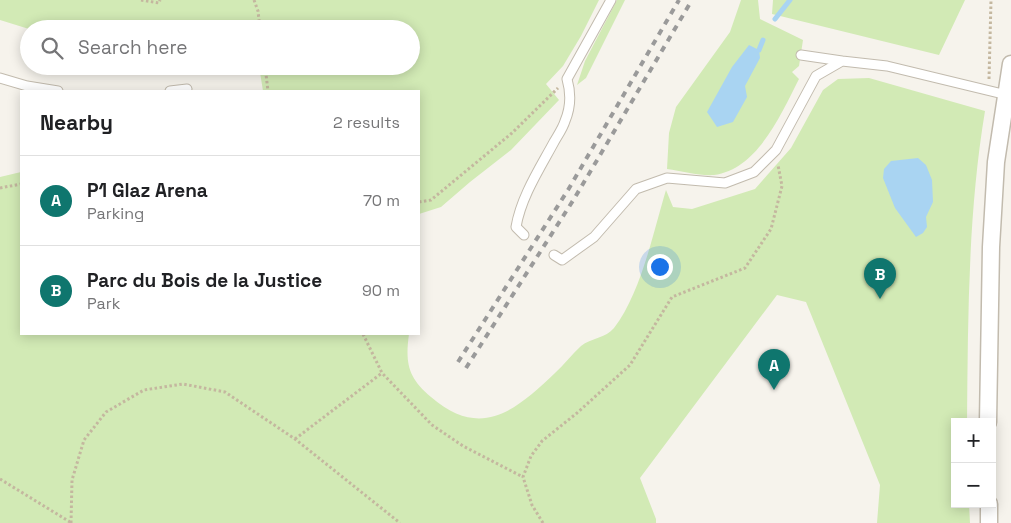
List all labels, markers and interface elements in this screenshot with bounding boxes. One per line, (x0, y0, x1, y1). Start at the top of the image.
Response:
search box (20, 20, 420, 75)
icon: search (38, 34, 66, 62)
text: Search here (78, 35, 188, 60)
text: Nearby (40, 109, 113, 136)
text: 2 results (333, 112, 400, 133)
text: P1 Glaz Arena (87, 178, 208, 203)
text: A (51, 190, 61, 211)
text: 70 m (363, 190, 400, 211)
text: Parking (87, 203, 144, 224)
your location (647, 254, 673, 280)
pin: B (864, 258, 896, 299)
text: Parc du Bois de la Justice (87, 268, 322, 293)
text: B (51, 280, 61, 301)
text: 90 m (362, 280, 400, 301)
text: Park (87, 293, 120, 314)
pin: A (758, 349, 790, 390)
map controls (951, 418, 996, 508)
button: + (951, 418, 996, 463)
button: − (951, 463, 996, 508)

